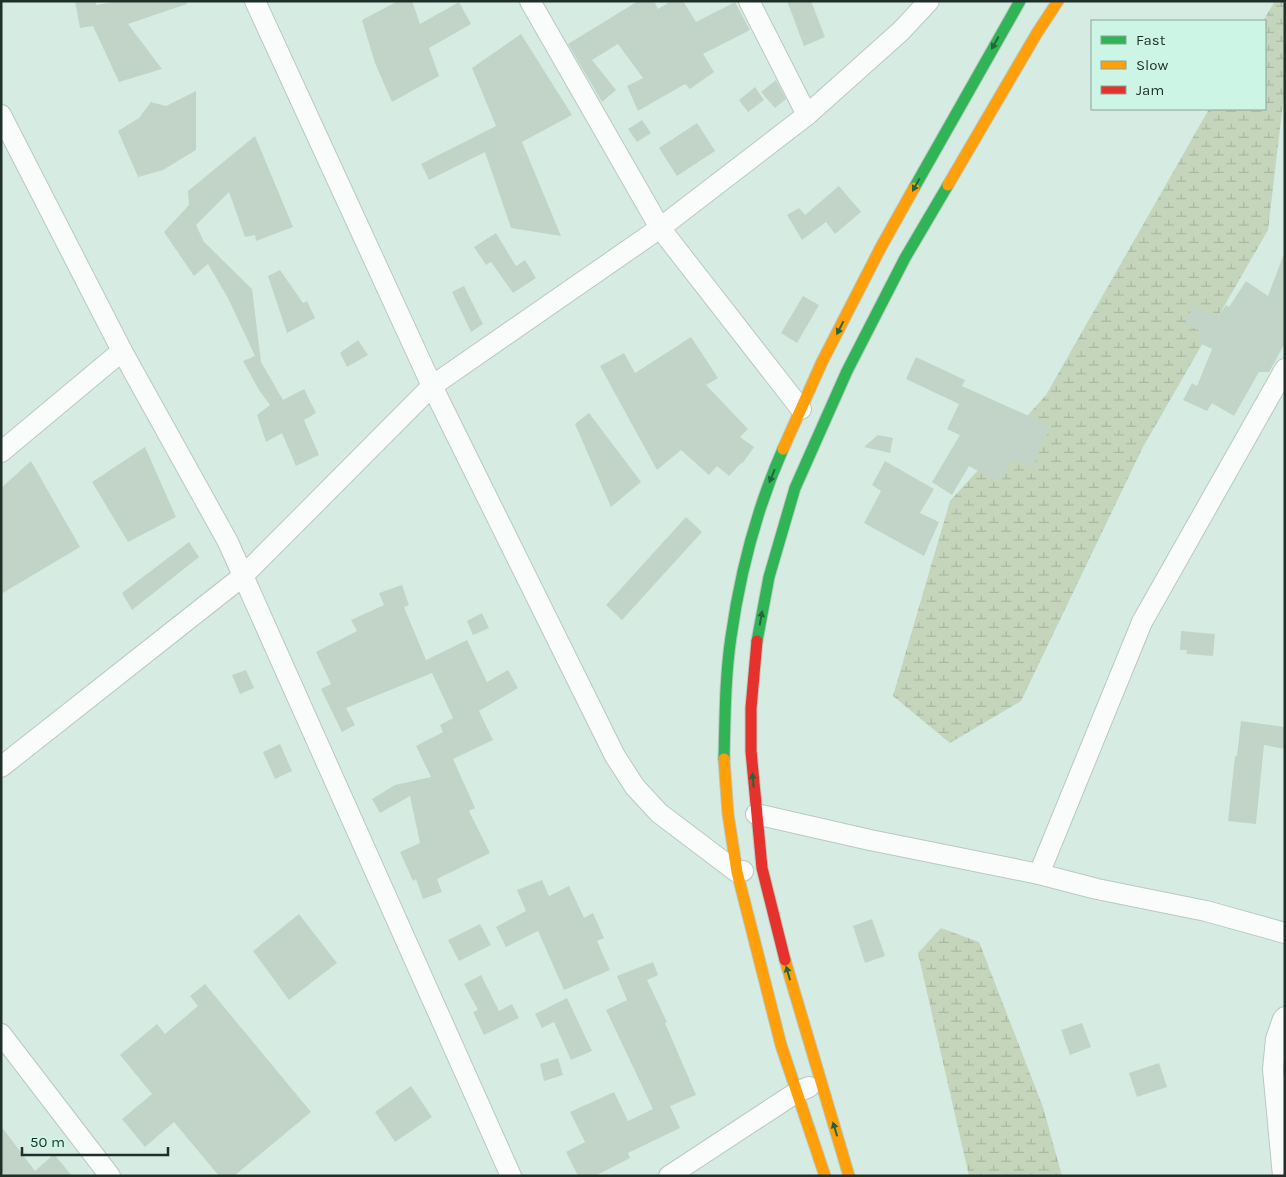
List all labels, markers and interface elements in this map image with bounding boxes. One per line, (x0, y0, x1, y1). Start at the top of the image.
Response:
legend (1091, 20, 1266, 110)
text: Fast (1136, 31, 1166, 49)
one-way arrow (991, 36, 999, 50)
text: Slow (1136, 56, 1168, 74)
text: Jam (1136, 81, 1164, 99)
one-way arrow (911, 178, 920, 191)
one-way arrow (836, 321, 844, 335)
one-way arrow (768, 469, 776, 484)
one-way arrow (758, 610, 766, 626)
one-way arrow (749, 772, 757, 788)
one-way arrow (784, 966, 792, 981)
one-way arrow (830, 1122, 838, 1137)
scale bar (22, 1124, 169, 1156)
text: 50 m (30, 1133, 65, 1151)

